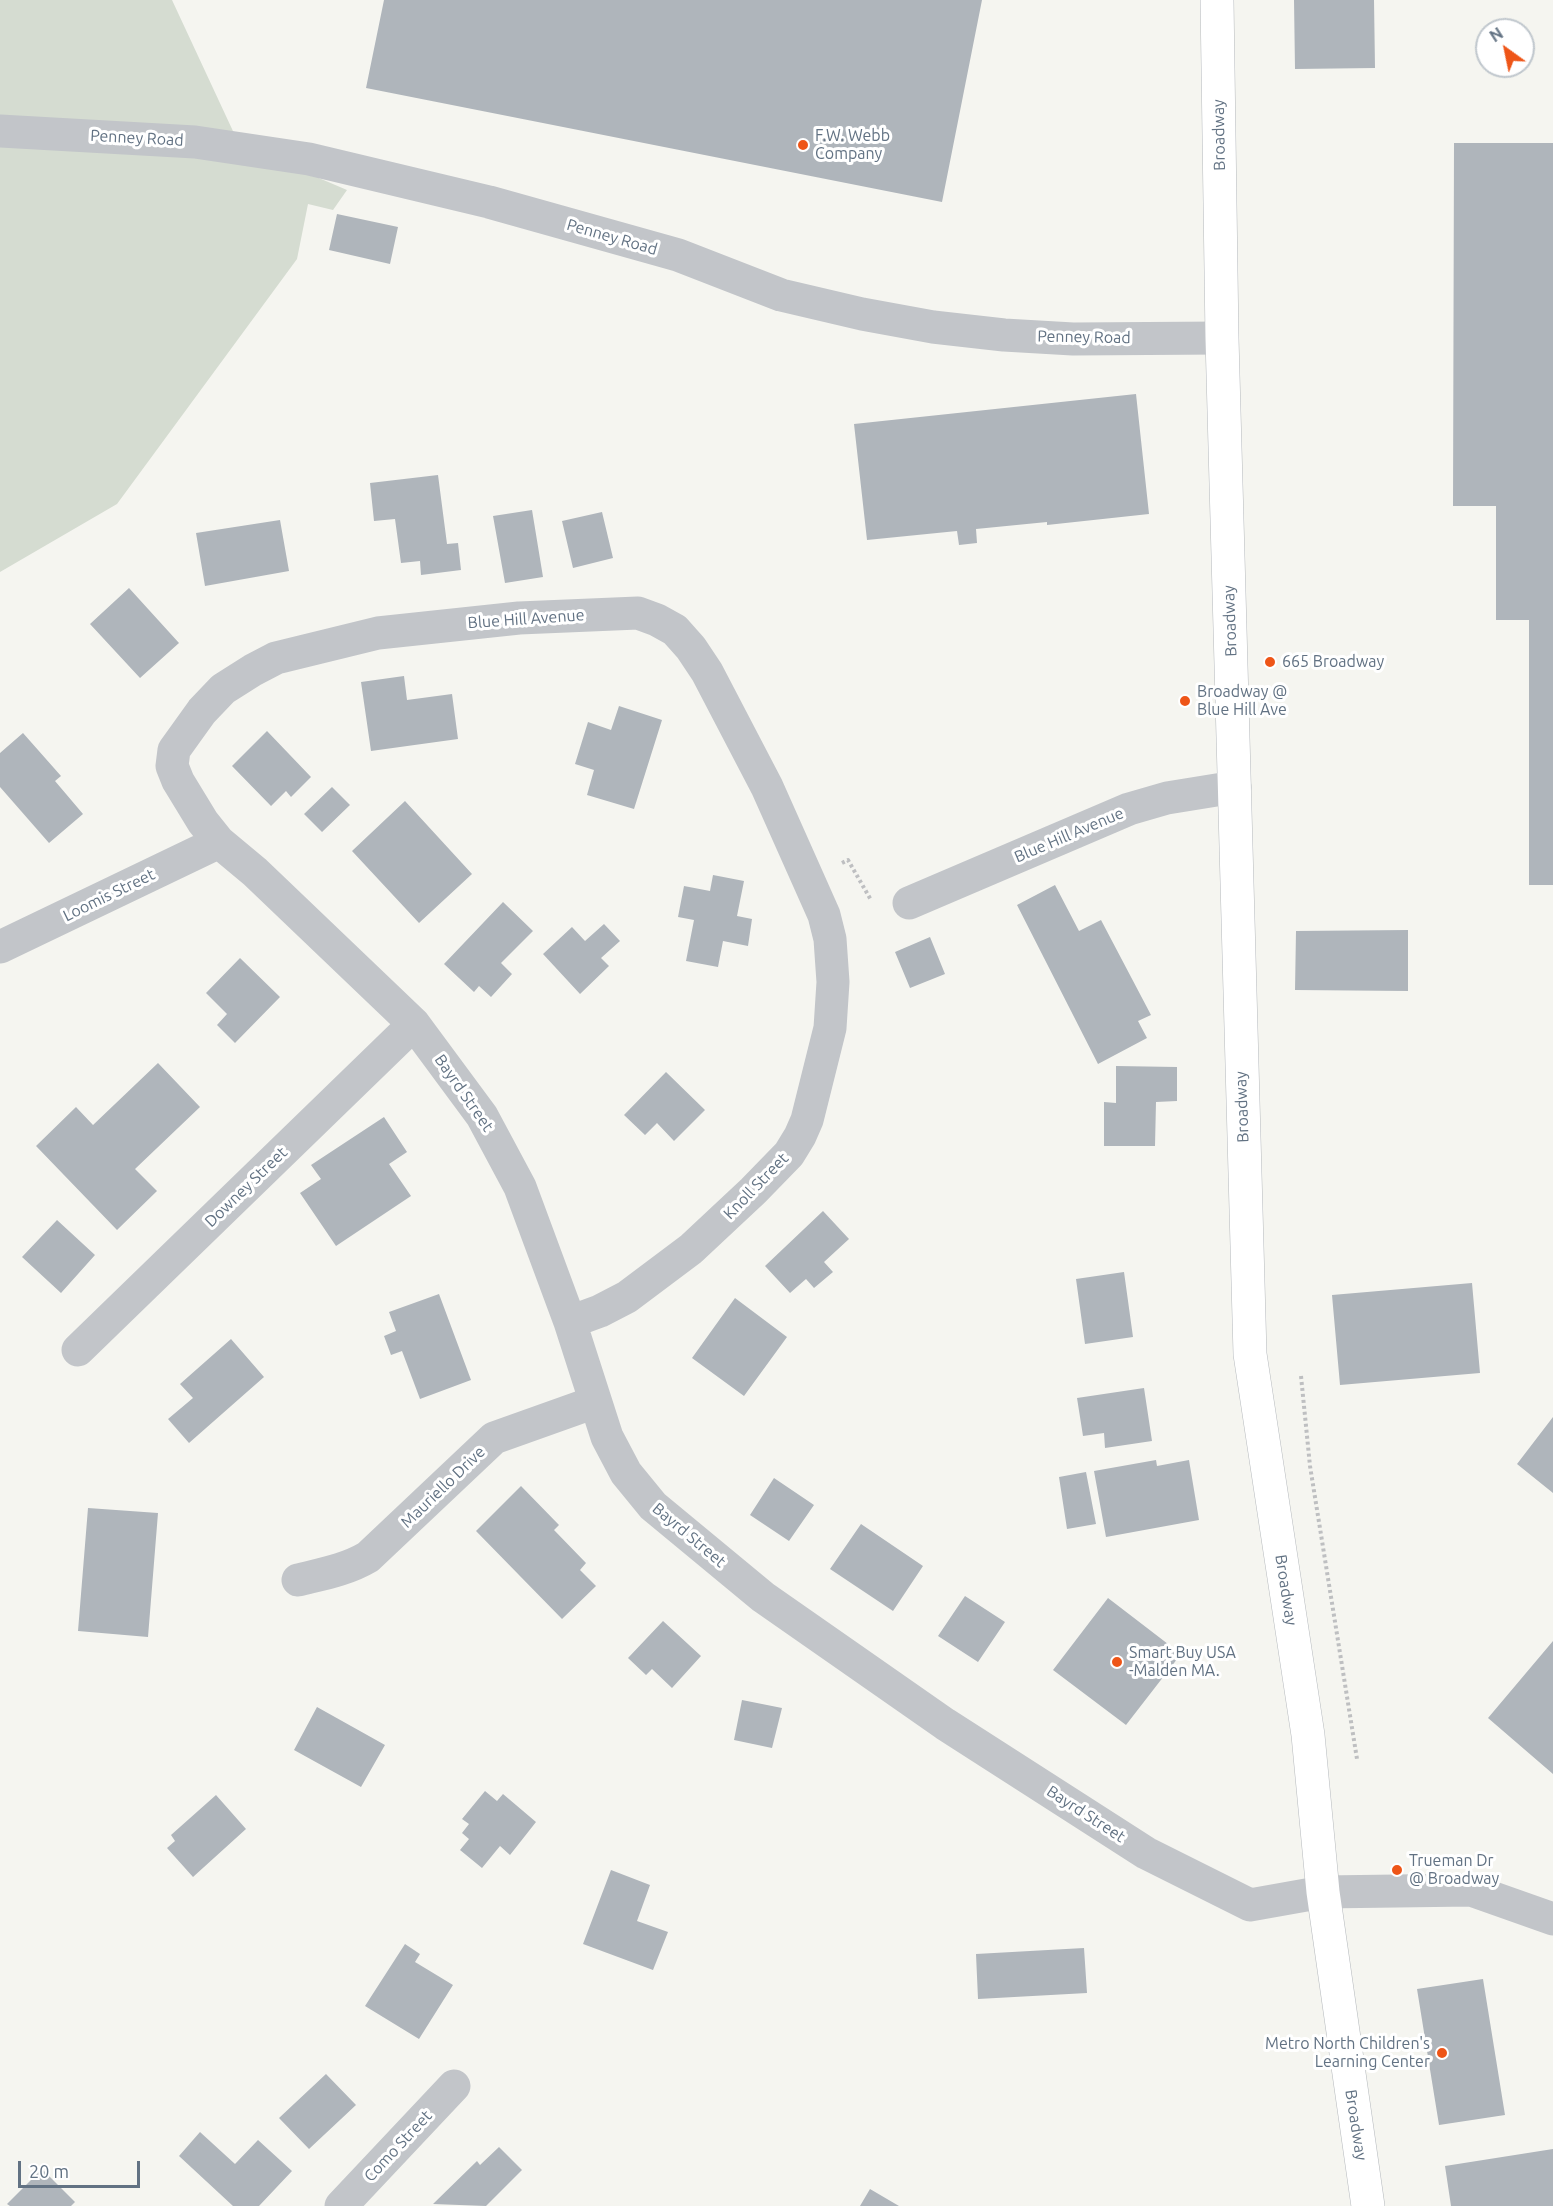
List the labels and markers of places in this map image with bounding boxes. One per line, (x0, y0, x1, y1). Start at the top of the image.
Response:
place label: F.W. Webb Company (815, 126, 890, 164)
marker: F.W. Webb Company (796, 138, 810, 152)
place label: 665 Broadway (1282, 652, 1384, 672)
marker: 665 Broadway (1263, 655, 1277, 669)
place label: Broadway @ Blue Hill Ave (1197, 682, 1287, 720)
marker: Broadway @ Blue Hill Ave (1178, 694, 1192, 708)
place label: Smart Buy USA -Malden MA. (1129, 1643, 1236, 1681)
marker: Smart Buy USA -Malden MA. (1110, 1655, 1124, 1669)
place label: Trueman Dr @ Broadway (1409, 1851, 1499, 1889)
marker: Trueman Dr @ Broadway (1390, 1863, 1404, 1877)
place label: Metro North Children's Learning Center (1265, 2034, 1430, 2072)
marker: Metro North Children's Learning Center (1435, 2046, 1449, 2060)

